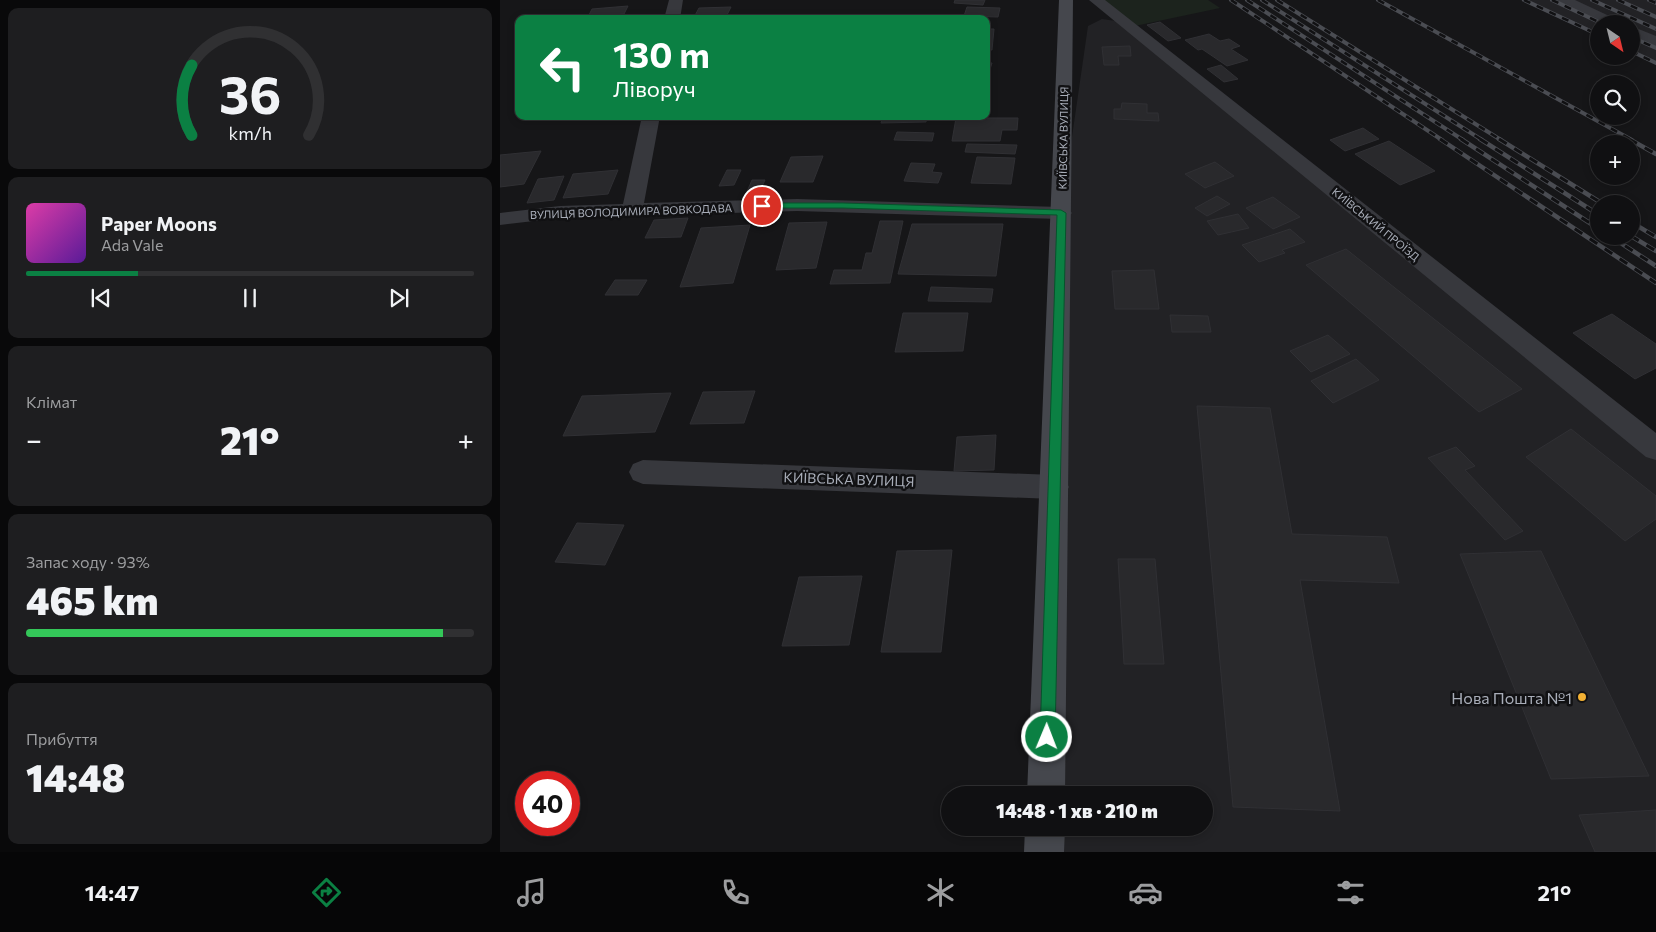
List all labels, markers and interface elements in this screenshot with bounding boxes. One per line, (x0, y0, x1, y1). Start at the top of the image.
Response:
north arrow (1590, 15, 1640, 65)
map controls (1590, 15, 1640, 245)
text: 130 m (613, 32, 710, 75)
icon: left (530, 35, 595, 100)
text: 36 (219, 61, 281, 125)
text: Ліворуч (613, 75, 696, 102)
button: search (1590, 75, 1640, 125)
street label: КИЇВСЬКА ВУЛИЦЯ (1055, 86, 1070, 190)
text: km/h (228, 122, 272, 144)
button: + (1590, 135, 1640, 185)
street label: КИЇВСЬКИЙ ПРОЇЗД (1330, 184, 1423, 263)
pin (741, 185, 783, 227)
icon: arrive (748, 192, 776, 220)
button: − (1590, 195, 1640, 245)
street label: ВУЛИЦЯ ВОЛОДИМИРА ВОВКОДАВА (530, 201, 733, 221)
text: Paper Moons (101, 212, 217, 235)
text: Ada Vale (101, 235, 163, 254)
icon: previous (87, 284, 115, 312)
icon: pause (236, 284, 264, 312)
icon: next (385, 284, 413, 312)
text: Клімат (26, 392, 77, 411)
text: 21° (220, 416, 280, 463)
text: − (26, 422, 42, 456)
text: + (458, 422, 474, 456)
street label: КИЇВСЬКА ВУЛИЦЯ (783, 468, 915, 490)
text: Запас ходу · 93% (26, 552, 150, 571)
text: 465 km (26, 576, 159, 623)
place label: Нова Пошта №1 (1451, 688, 1572, 707)
marker: Нова Пошта №1 (1576, 691, 1588, 703)
position arrow (1020, 710, 1072, 762)
text: Прибуття (26, 729, 98, 748)
text: 14:48 (26, 753, 125, 800)
speed limit sign: 40 (515, 771, 580, 836)
text: 14:48 · 1 хв · 210 m (996, 799, 1158, 822)
icon: directions (309, 875, 344, 910)
icon: music (514, 875, 549, 910)
icon: phone (718, 875, 753, 910)
icon: climate (923, 875, 958, 910)
icon: car (1128, 875, 1163, 910)
icon: filters (1333, 875, 1368, 910)
text: 14:47 (85, 879, 139, 906)
text: 21° (1537, 879, 1571, 906)

